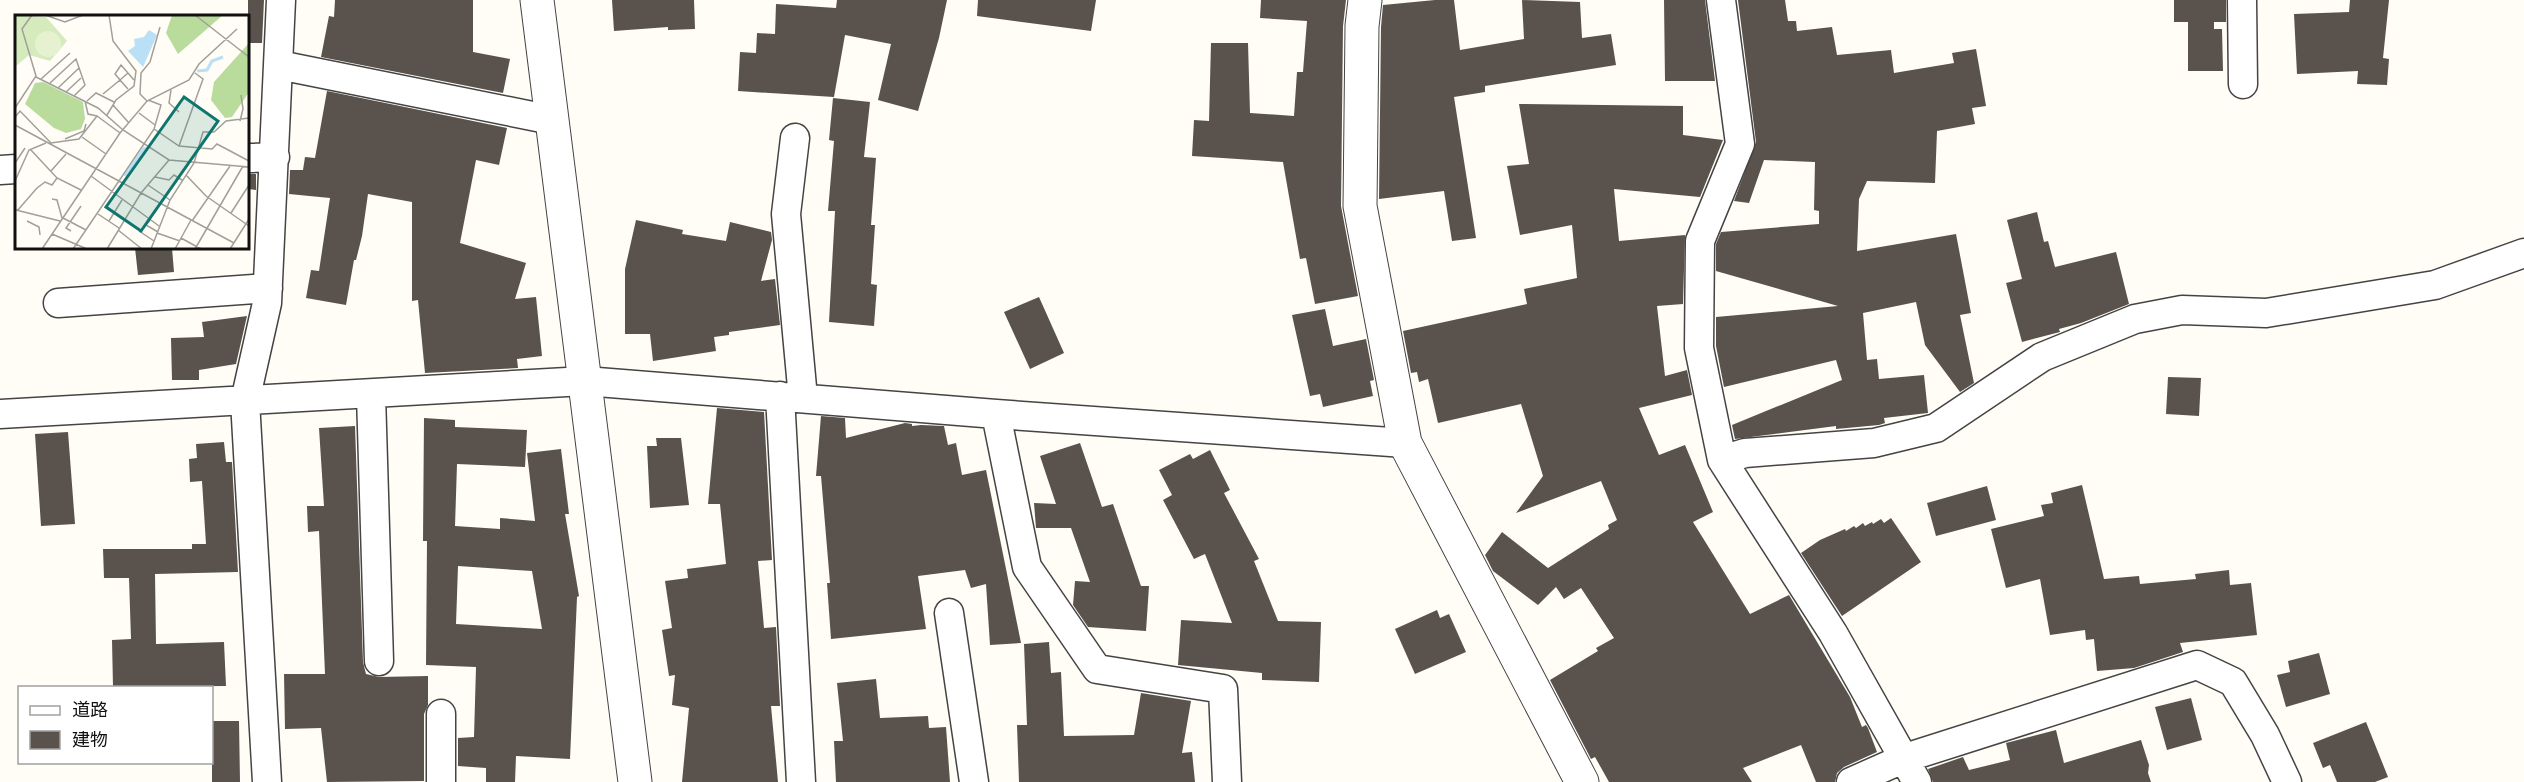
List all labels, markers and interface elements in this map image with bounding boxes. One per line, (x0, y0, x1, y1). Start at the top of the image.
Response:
inset map (15, 15, 249, 249)
legend (18, 686, 213, 764)
text: 道路 (72, 698, 108, 721)
text: 建物 (72, 728, 108, 751)

